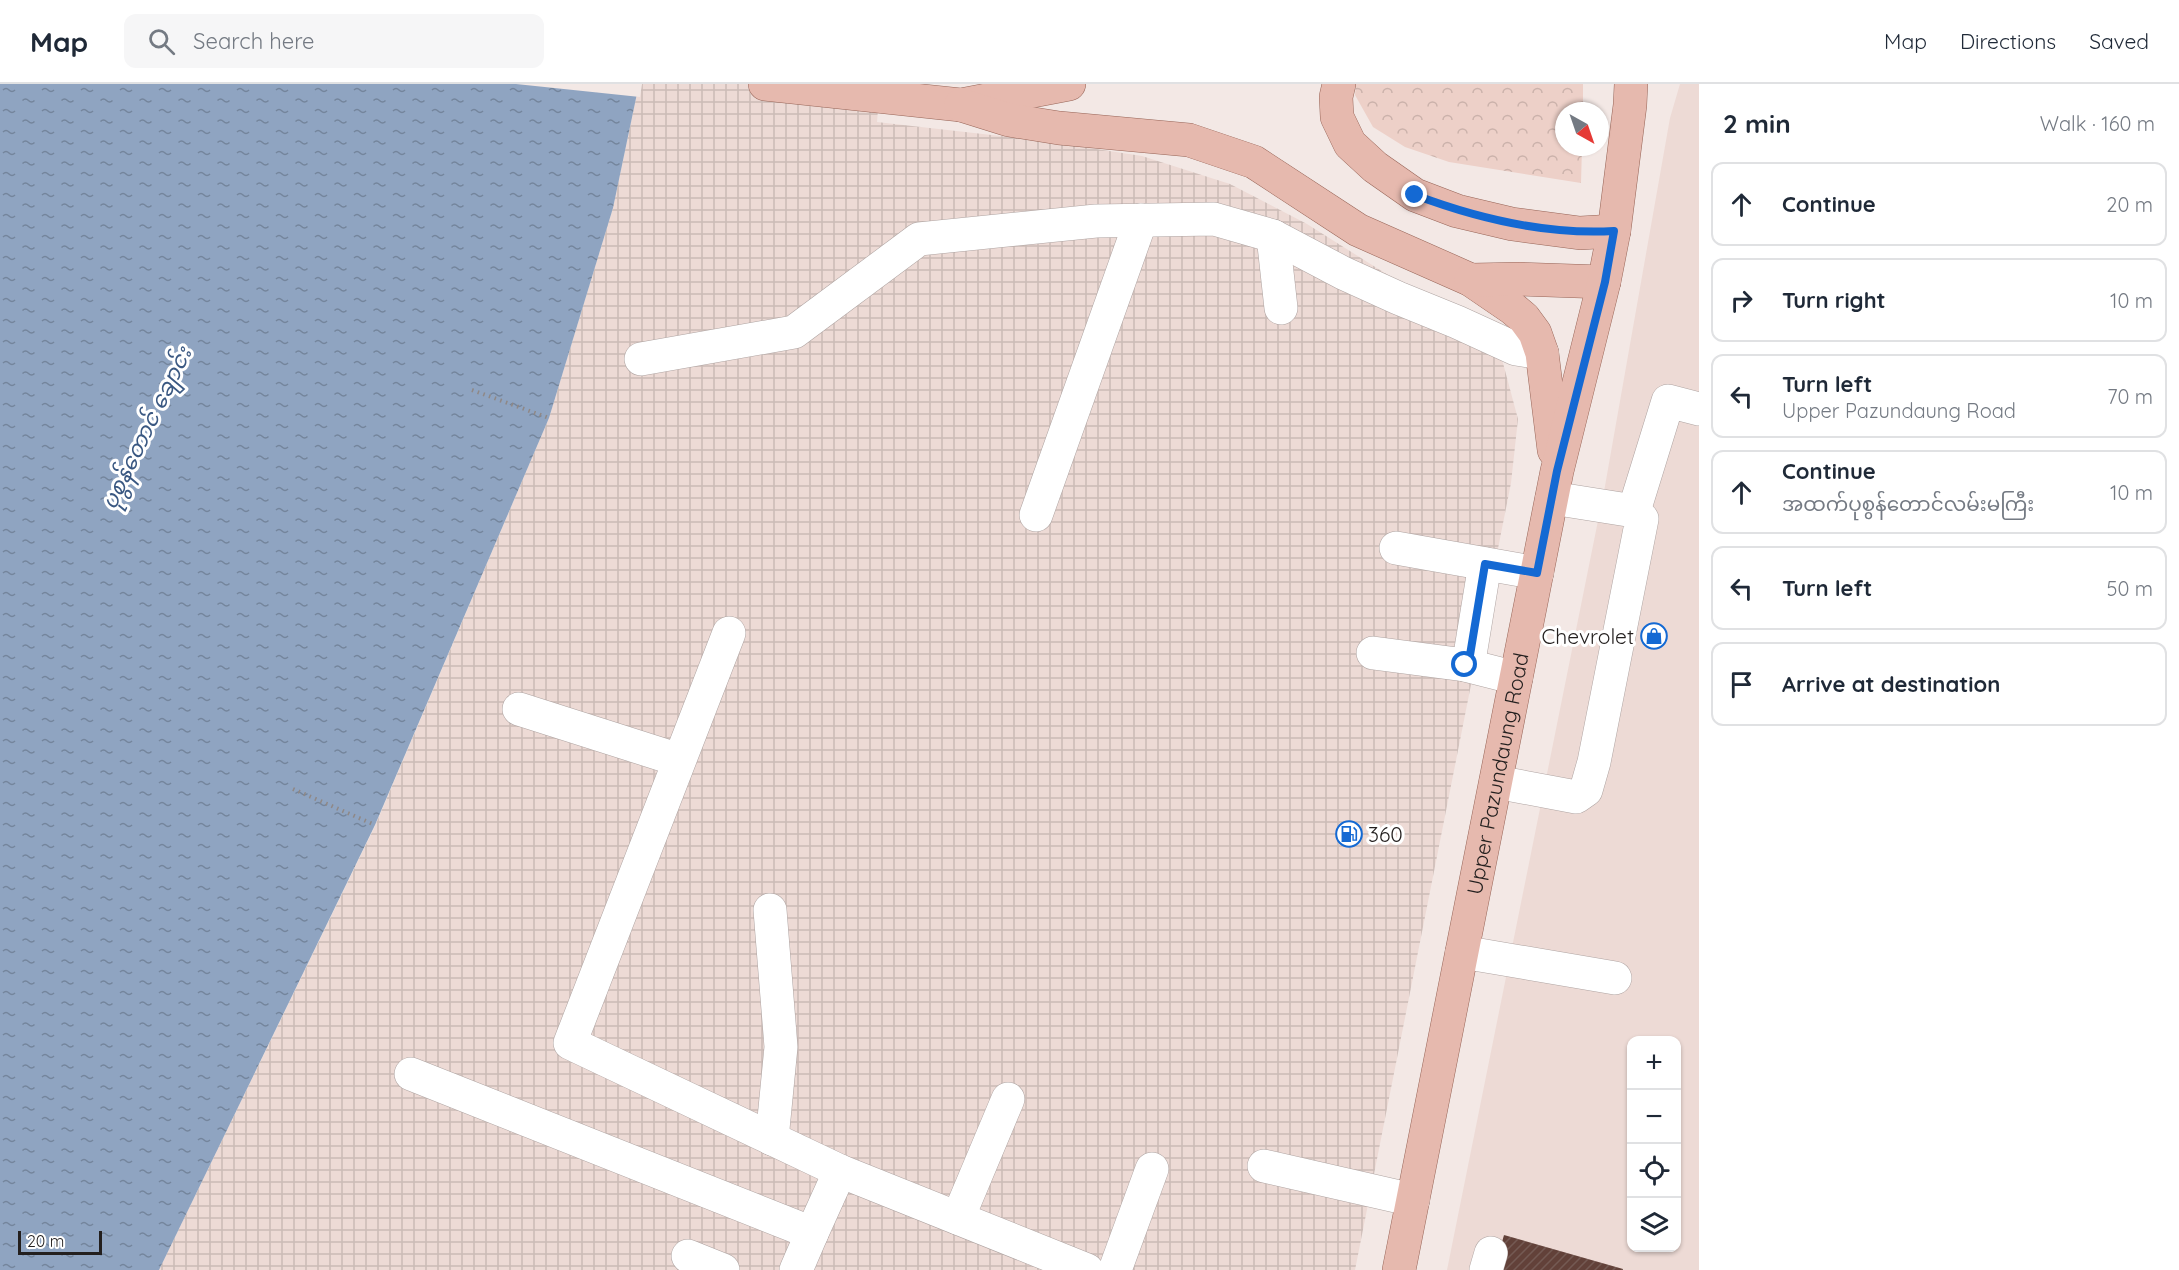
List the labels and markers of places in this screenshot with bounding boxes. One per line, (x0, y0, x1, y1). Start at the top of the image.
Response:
shop icon: Chevrolet (1639, 621, 1669, 651)
place label: Chevrolet (1542, 623, 1634, 649)
fuel station icon: 360 (1334, 819, 1364, 849)
place label: 360 (1368, 821, 1403, 847)

